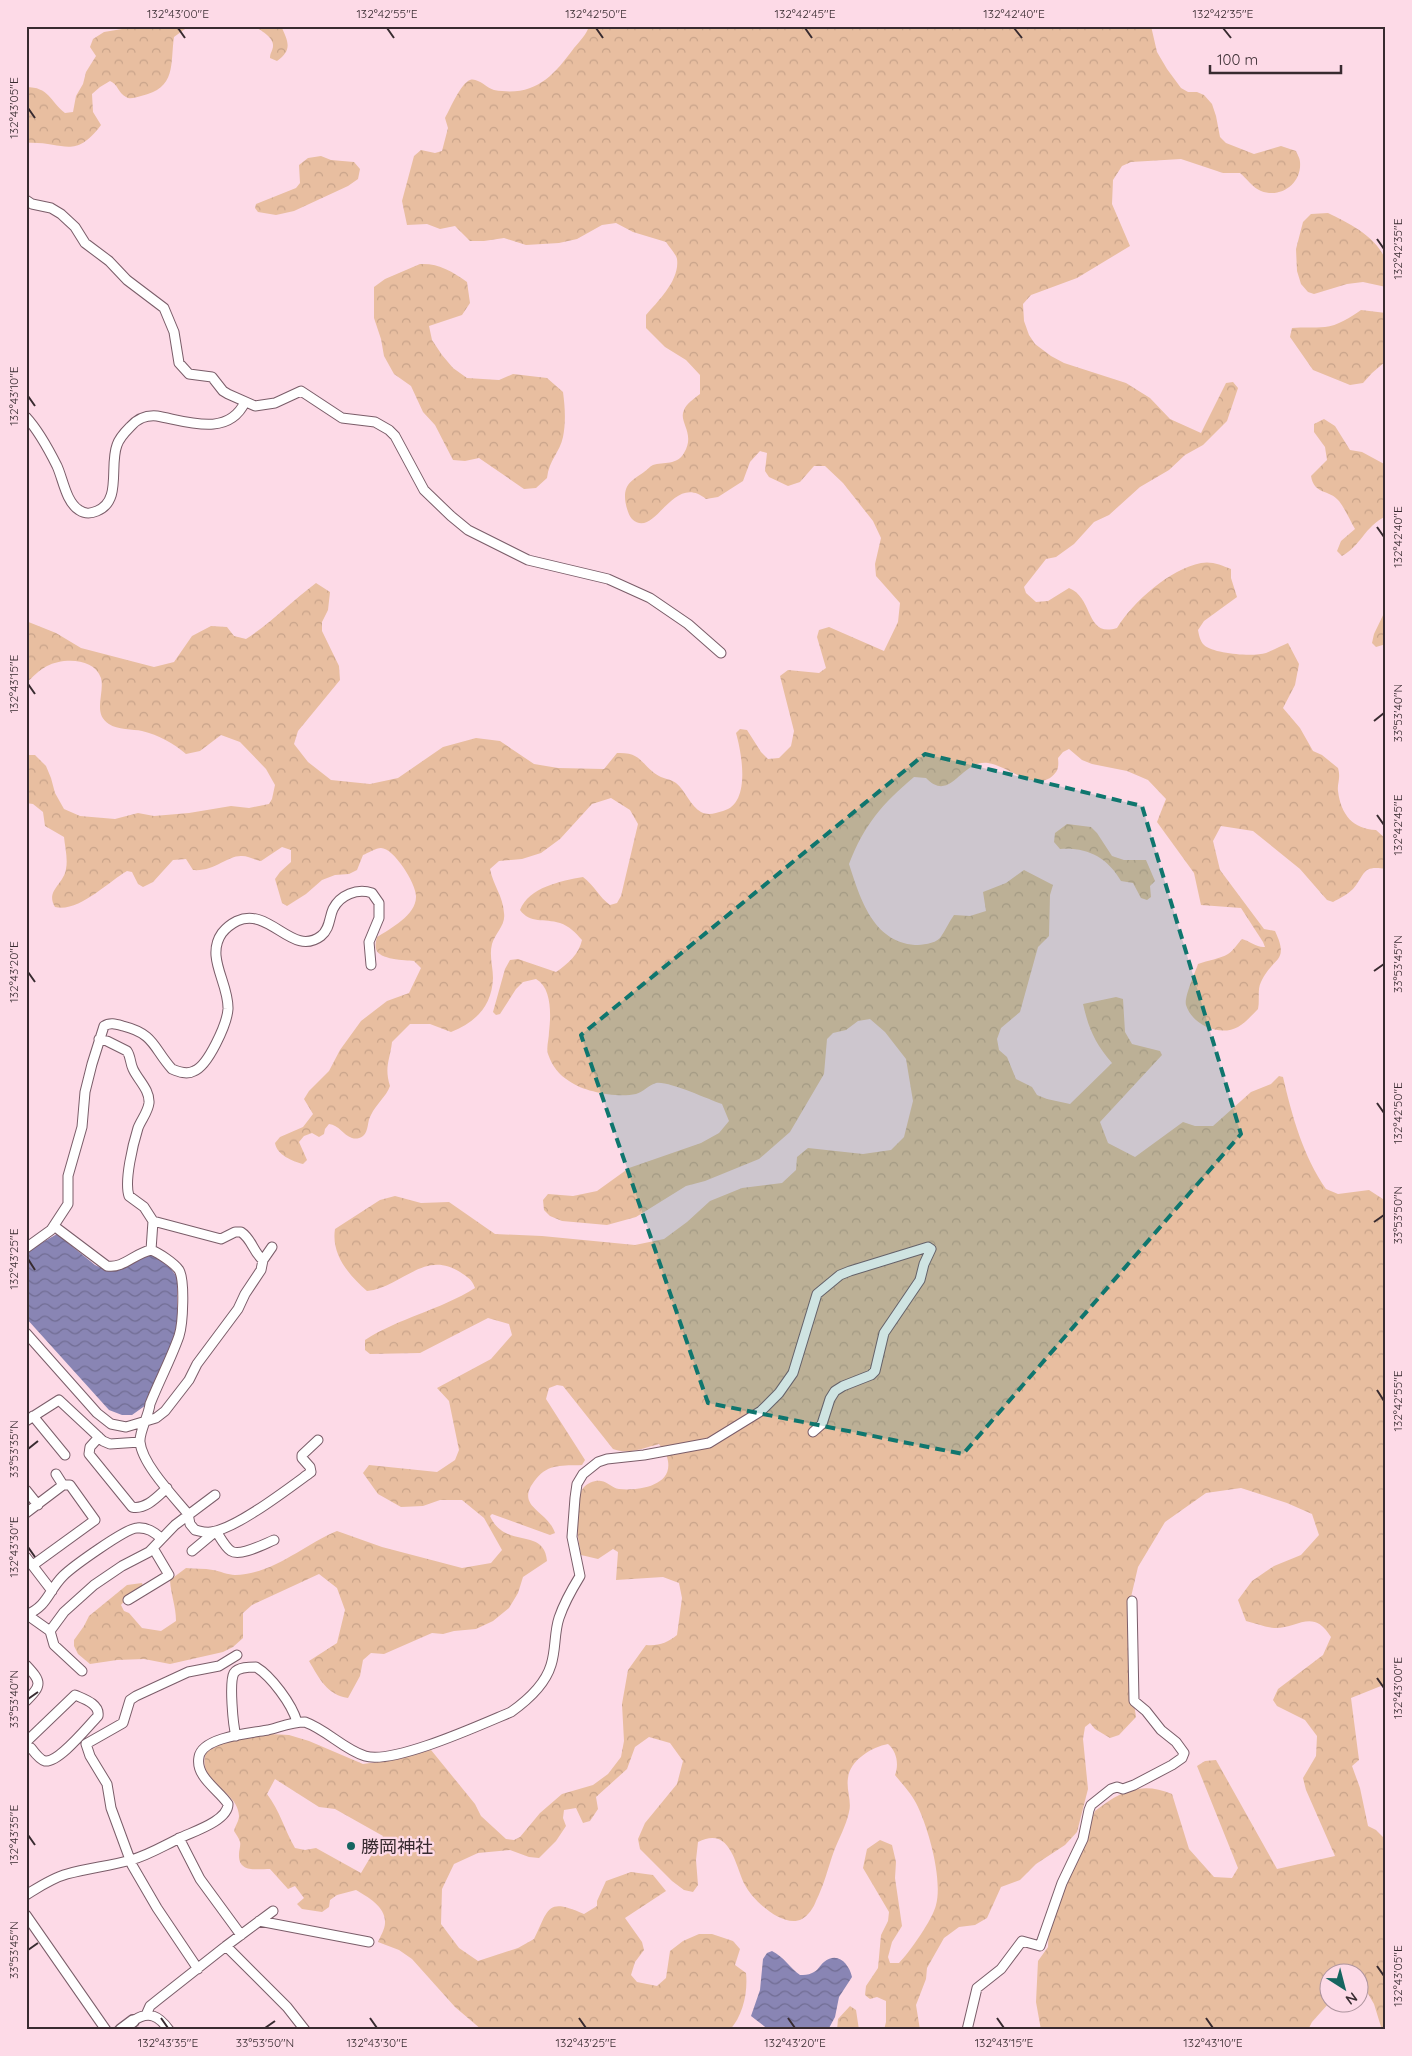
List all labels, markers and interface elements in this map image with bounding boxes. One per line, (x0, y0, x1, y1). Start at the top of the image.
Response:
text: 132°43'00"E (147, 6, 209, 21)
text: 132°42'55"E (356, 6, 418, 21)
text: 132°42'50"E (565, 6, 627, 21)
text: 132°42'45"E (774, 6, 836, 21)
text: 132°42'40"E (983, 6, 1045, 21)
text: 132°42'35"E (1193, 6, 1254, 21)
scale bar (1210, 42, 1341, 74)
text: 100 m (1217, 50, 1258, 69)
text: 132°43'05"E (6, 77, 21, 139)
text: 132°42'35"E (1390, 218, 1405, 279)
text: 132°43'10"E (6, 366, 21, 426)
text: 132°42'40"E (1390, 506, 1405, 568)
text: 132°43'15"E (6, 654, 21, 713)
text: 33°53'40"N (1390, 684, 1405, 742)
text: 132°42'45"E (1390, 794, 1405, 856)
text: 33°53'45"N (1390, 935, 1405, 993)
text: 132°43'20"E (6, 941, 21, 1003)
text: 132°42'50"E (1390, 1082, 1405, 1144)
text: 33°53'50"N (1390, 1186, 1405, 1244)
text: 132°43'25"E (6, 1228, 21, 1289)
text: 132°42'55"E (1390, 1370, 1405, 1432)
text: 33°53'35"N (6, 1420, 21, 1478)
text: 132°43'30"E (6, 1516, 21, 1578)
text: 132°43'00"E (1390, 1657, 1405, 1719)
text: 33°53'40"N (6, 1670, 21, 1728)
text: 132°43'35"E (6, 1805, 21, 1865)
place label: 勝岡神社 (361, 1835, 433, 1858)
marker: 勝岡神社 (345, 1840, 357, 1852)
text: 33°53'45"N (6, 1921, 21, 1979)
text: 132°43'05"E (1390, 1945, 1405, 2007)
north arrow (1320, 1964, 1370, 2014)
text: N (1342, 1988, 1361, 2009)
text: 132°43'35"E (138, 2035, 198, 2050)
text: 33°53'50"N (236, 2035, 294, 2050)
text: 132°43'30"E (346, 2035, 408, 2050)
text: 132°43'25"E (556, 2035, 617, 2050)
text: 132°43'20"E (764, 2035, 826, 2050)
text: 132°43'15"E (975, 2035, 1034, 2050)
text: 132°43'10"E (1183, 2035, 1243, 2050)

